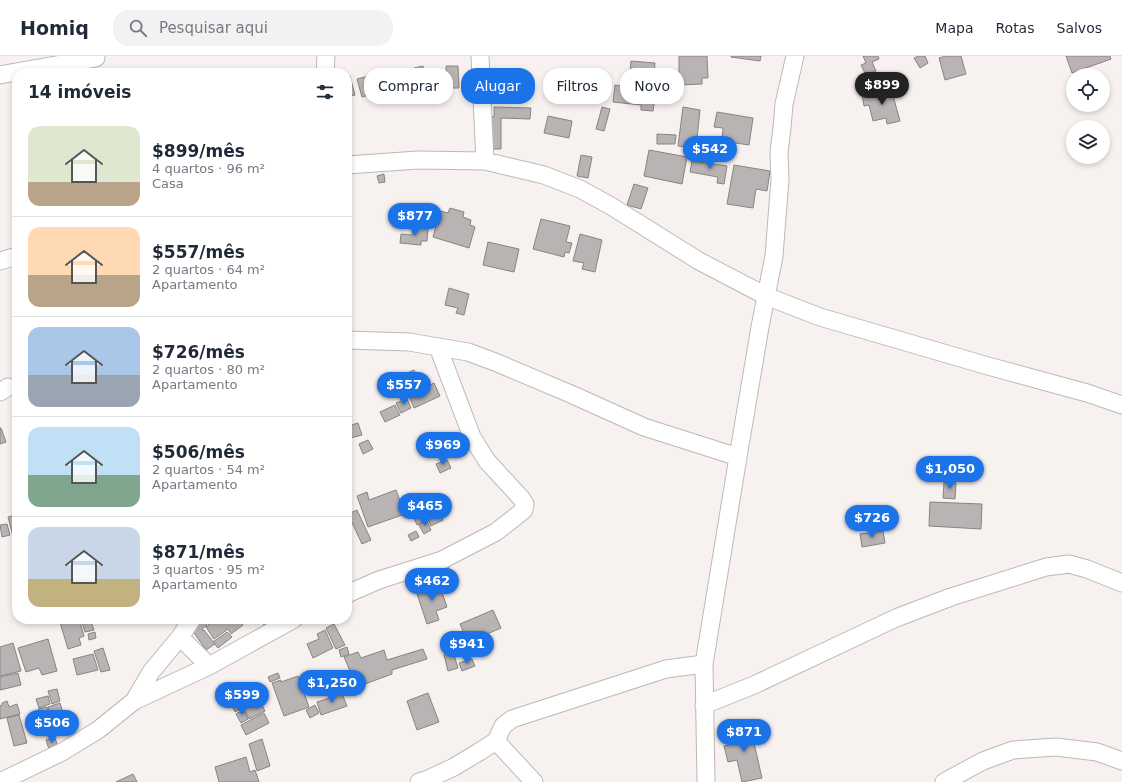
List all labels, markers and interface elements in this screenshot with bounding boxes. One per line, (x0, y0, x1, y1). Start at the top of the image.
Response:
search box (113, 10, 393, 46)
text: Homiq (20, 17, 89, 39)
icon: search (127, 17, 149, 39)
text: Pesquisar aqui (159, 19, 268, 37)
text: Mapa (935, 20, 973, 36)
text: Rotas (995, 20, 1035, 36)
text: Salvos (1057, 20, 1102, 36)
chip: Comprar (364, 68, 453, 104)
chip: Alugar (461, 68, 535, 104)
chip: Filtros (543, 68, 612, 104)
chip: Novo (620, 68, 684, 104)
map controls (1066, 68, 1110, 164)
button: locate (1066, 68, 1110, 112)
pin: $899 (858, 72, 906, 106)
text: $899 (864, 77, 900, 92)
icon: filters (314, 81, 336, 103)
text: 14 imóveis (28, 82, 131, 102)
button: layers (1066, 120, 1110, 164)
pin: $542 (686, 136, 734, 170)
text: $899/mês (152, 141, 245, 161)
text: $542 (692, 141, 728, 156)
icon: home (60, 142, 108, 190)
text: 4 quartos · 96 m² (152, 161, 265, 176)
text: Casa (152, 176, 184, 191)
pin: $877 (391, 203, 439, 237)
text: $877 (397, 208, 433, 223)
text: $557/mês (152, 242, 245, 262)
icon: home (60, 243, 108, 291)
text: 2 quartos · 64 m² (152, 262, 265, 277)
text: Apartamento (152, 277, 237, 292)
text: $726/mês (152, 342, 245, 362)
icon: home (60, 343, 108, 391)
text: 2 quartos · 80 m² (152, 362, 265, 377)
pin: $557 (380, 372, 428, 406)
text: Apartamento (152, 377, 237, 392)
text: $557 (386, 377, 422, 392)
pin: $969 (419, 432, 467, 466)
text: $969 (425, 437, 461, 452)
text: $506/mês (152, 442, 245, 462)
icon: home (60, 443, 108, 491)
pin: $1,050 (917, 456, 983, 490)
text: $1,050 (925, 461, 975, 476)
text: 2 quartos · 54 m² (152, 462, 265, 477)
text: Apartamento (152, 477, 237, 492)
pin: $465 (401, 493, 449, 527)
text: $465 (407, 498, 443, 513)
pin: $726 (848, 505, 896, 539)
text: $726 (854, 510, 890, 525)
text: $871/mês (152, 542, 245, 562)
icon: home (60, 543, 108, 591)
text: 3 quartos · 95 m² (152, 562, 265, 577)
pin: $462 (408, 568, 456, 602)
text: $462 (414, 573, 450, 588)
text: Apartamento (152, 577, 237, 592)
pin: $941 (443, 631, 491, 665)
text: $941 (449, 636, 485, 651)
pin: $1,250 (299, 670, 365, 704)
text: $1,250 (307, 675, 357, 690)
pin: $599 (218, 682, 266, 716)
text: $599 (224, 687, 260, 702)
pin: $506 (28, 710, 76, 744)
text: $506 (34, 715, 70, 730)
pin: $871 (720, 719, 768, 753)
text: $871 (726, 724, 762, 739)

